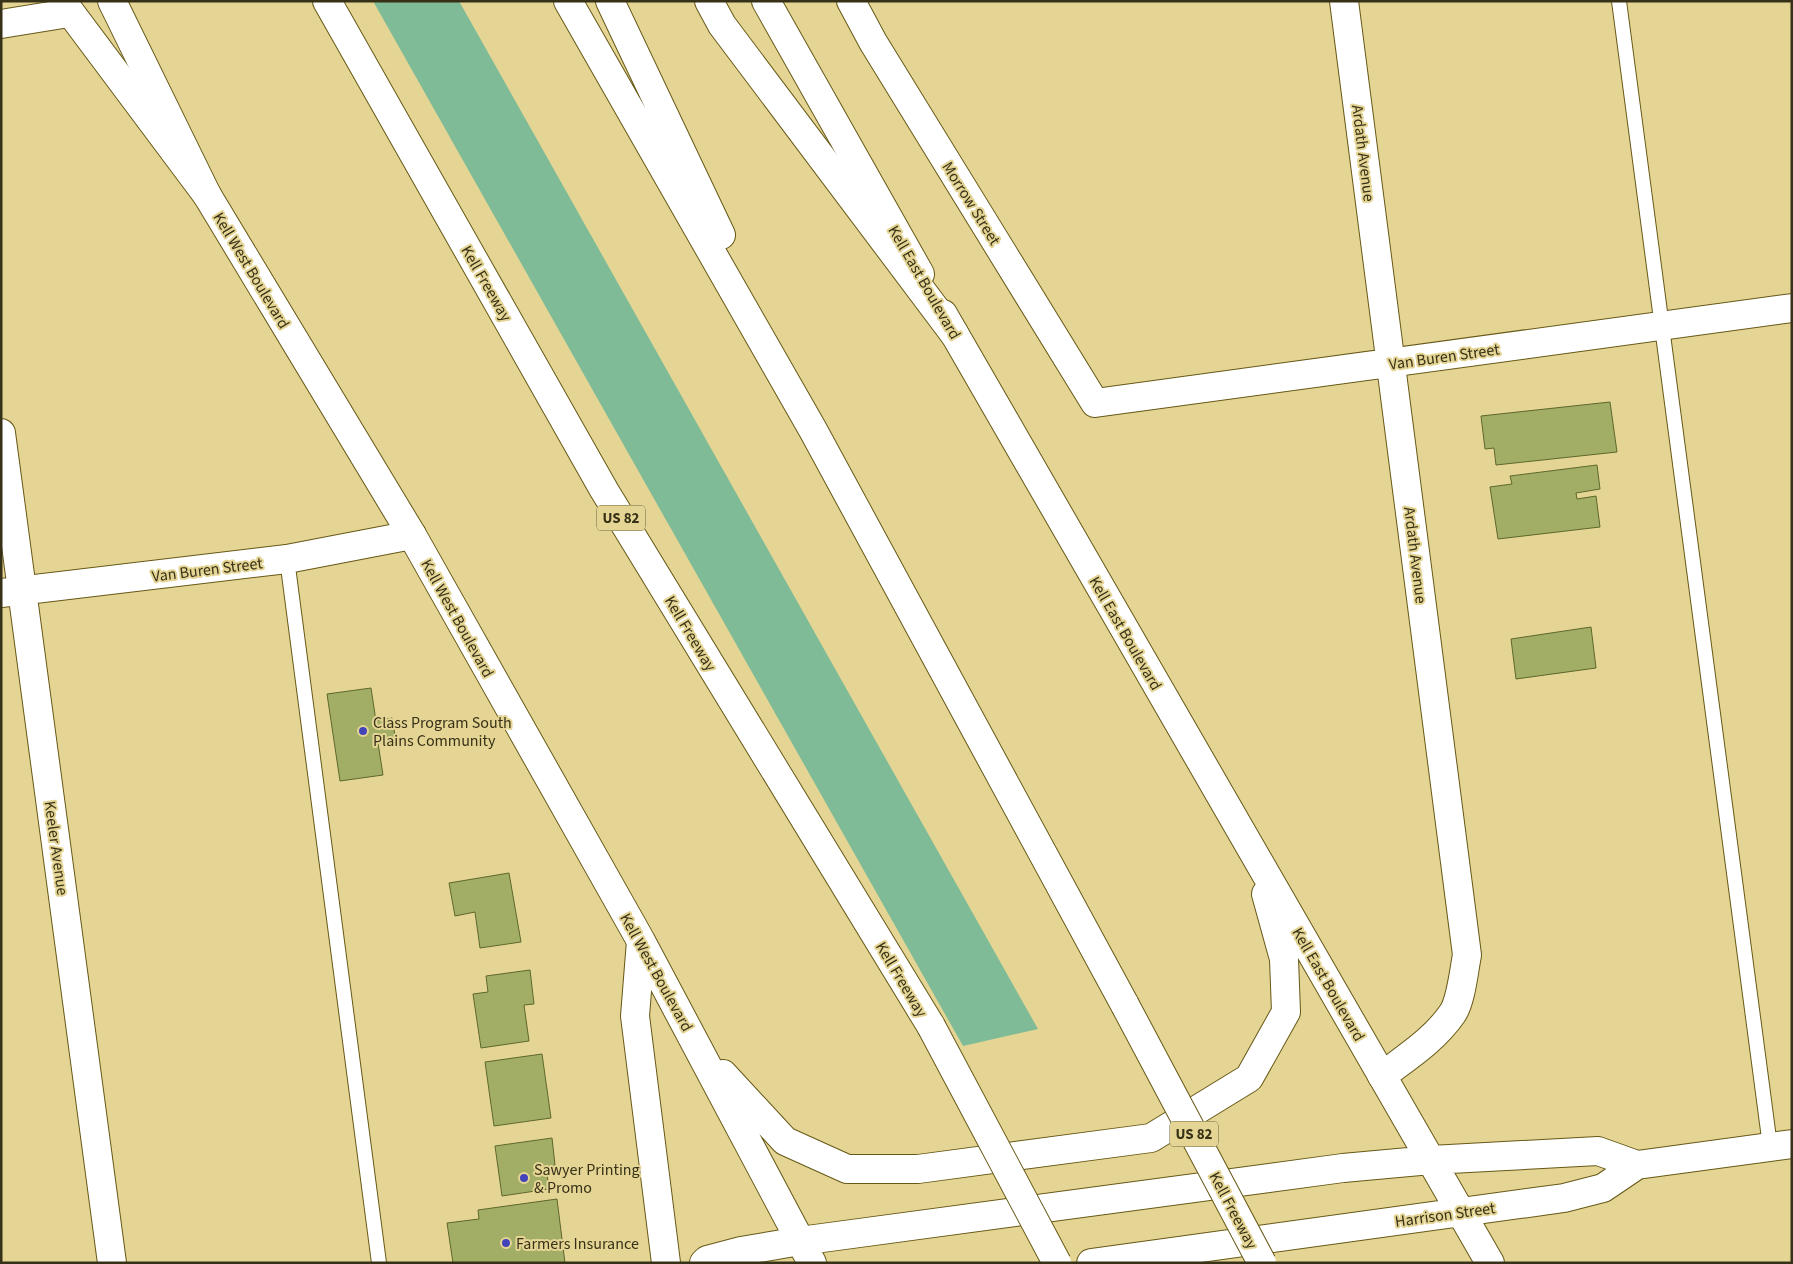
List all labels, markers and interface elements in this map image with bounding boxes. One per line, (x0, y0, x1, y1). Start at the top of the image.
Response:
street label: Ardath Avenue (1346, 103, 1380, 203)
street label: Morrow Street (937, 158, 1006, 250)
street label: Kell West Boulevard (208, 208, 295, 333)
street label: Kell East Boulevard (883, 221, 966, 344)
street label: Kell Freeway (456, 242, 517, 326)
street label: Van Buren Street (1387, 338, 1501, 376)
street label: Ardath Avenue (1398, 505, 1432, 605)
road number: US 82 (597, 506, 645, 530)
street label: Van Buren Street (151, 552, 264, 588)
street label: Kell West Boulevard (415, 555, 499, 682)
street label: Kell East Boulevard (1084, 572, 1167, 695)
street label: Kell Freeway (659, 592, 722, 676)
place label: Class Program South Plains Community (373, 712, 512, 752)
marker: Class Program South Plains Community (357, 725, 369, 737)
street label: Keeler Avenue (38, 800, 74, 897)
street label: Kell West Boulevard (614, 909, 698, 1036)
street label: Kell East Boulevard (1287, 923, 1370, 1046)
street label: Kell Freeway (870, 938, 933, 1022)
road number: US 82 (1170, 1122, 1218, 1146)
place label: Sawyer Printing & Promo (534, 1159, 640, 1199)
street label: Kell Freeway (1204, 1168, 1263, 1253)
marker: Sawyer Printing & Promo (518, 1172, 530, 1184)
street label: Harrison Street (1394, 1197, 1497, 1233)
place label: Farmers Insurance (516, 1233, 639, 1255)
marker: Farmers Insurance (500, 1237, 512, 1249)

